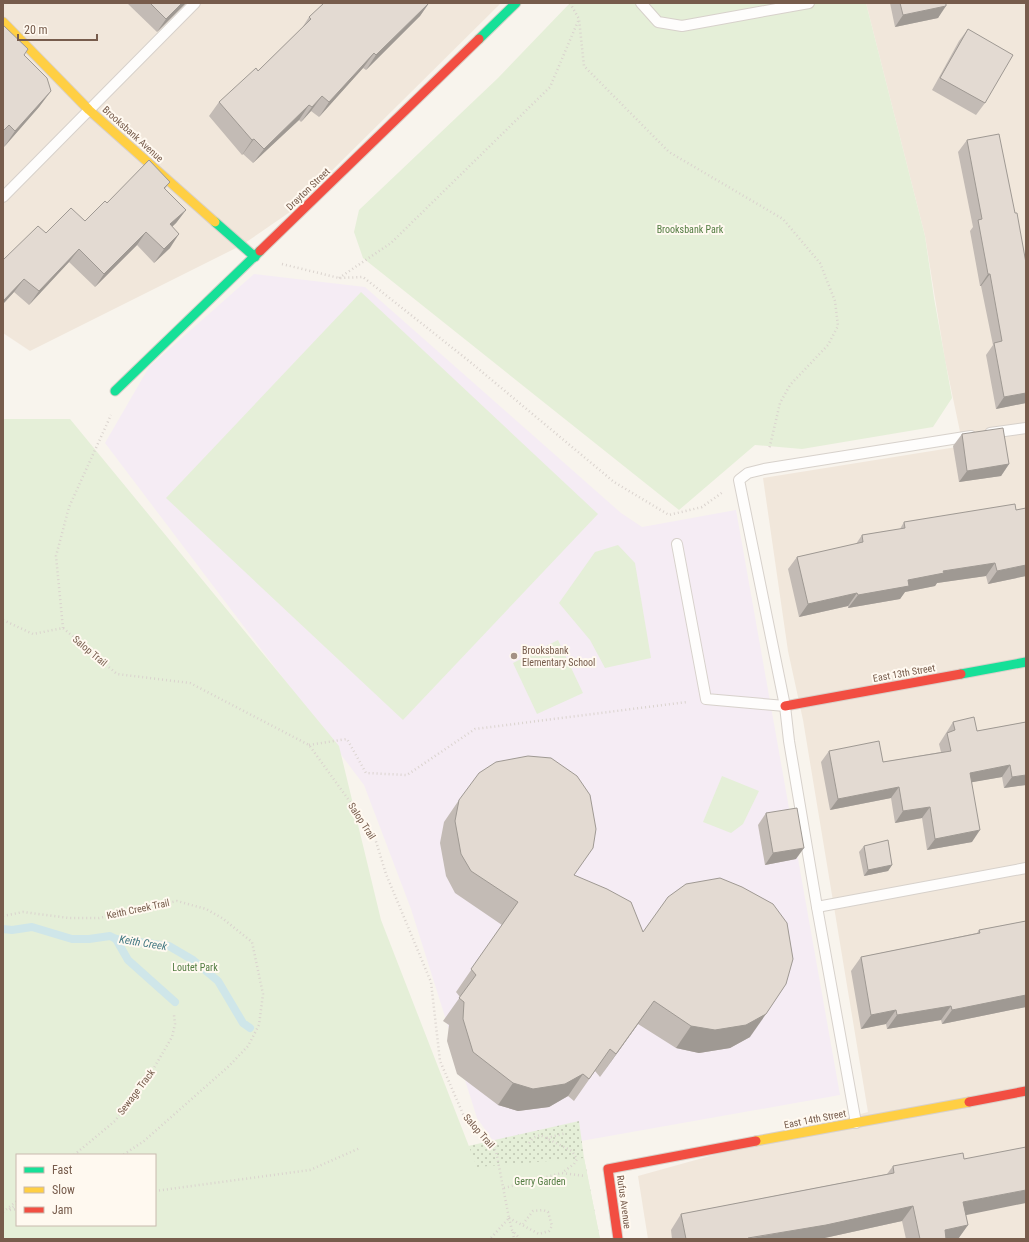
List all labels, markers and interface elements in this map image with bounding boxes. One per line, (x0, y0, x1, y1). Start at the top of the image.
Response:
scale bar (18, 16, 97, 42)
text: 20 m (24, 23, 48, 37)
street label: Brooksbank Avenue (100, 104, 166, 164)
street label: Drayton Street (284, 166, 332, 212)
park label: Brooksbank Park (657, 224, 724, 235)
street label: Salop Trail (71, 633, 109, 669)
place label: Brooksbank Elementary School (522, 645, 595, 668)
marker: Brooksbank Elementary School (509, 651, 519, 661)
street label: East 13th Street (872, 662, 936, 684)
street label: Salop Trail (346, 801, 378, 841)
street label: Keith Creek Trail (106, 897, 170, 921)
water label: Keith Creek (118, 933, 168, 953)
park label: Loutet Park (172, 962, 218, 973)
street label: Sewage Track (115, 1067, 157, 1117)
street label: East 14th Street (783, 1108, 847, 1130)
street label: Salop Trail (461, 1112, 497, 1150)
legend (16, 1154, 156, 1226)
text: Fast (52, 1163, 73, 1177)
street label: Rufus Avenue (615, 1175, 633, 1230)
park label: Gerry Garden (514, 1176, 566, 1187)
text: Slow (52, 1183, 75, 1197)
text: Jam (52, 1203, 73, 1217)

